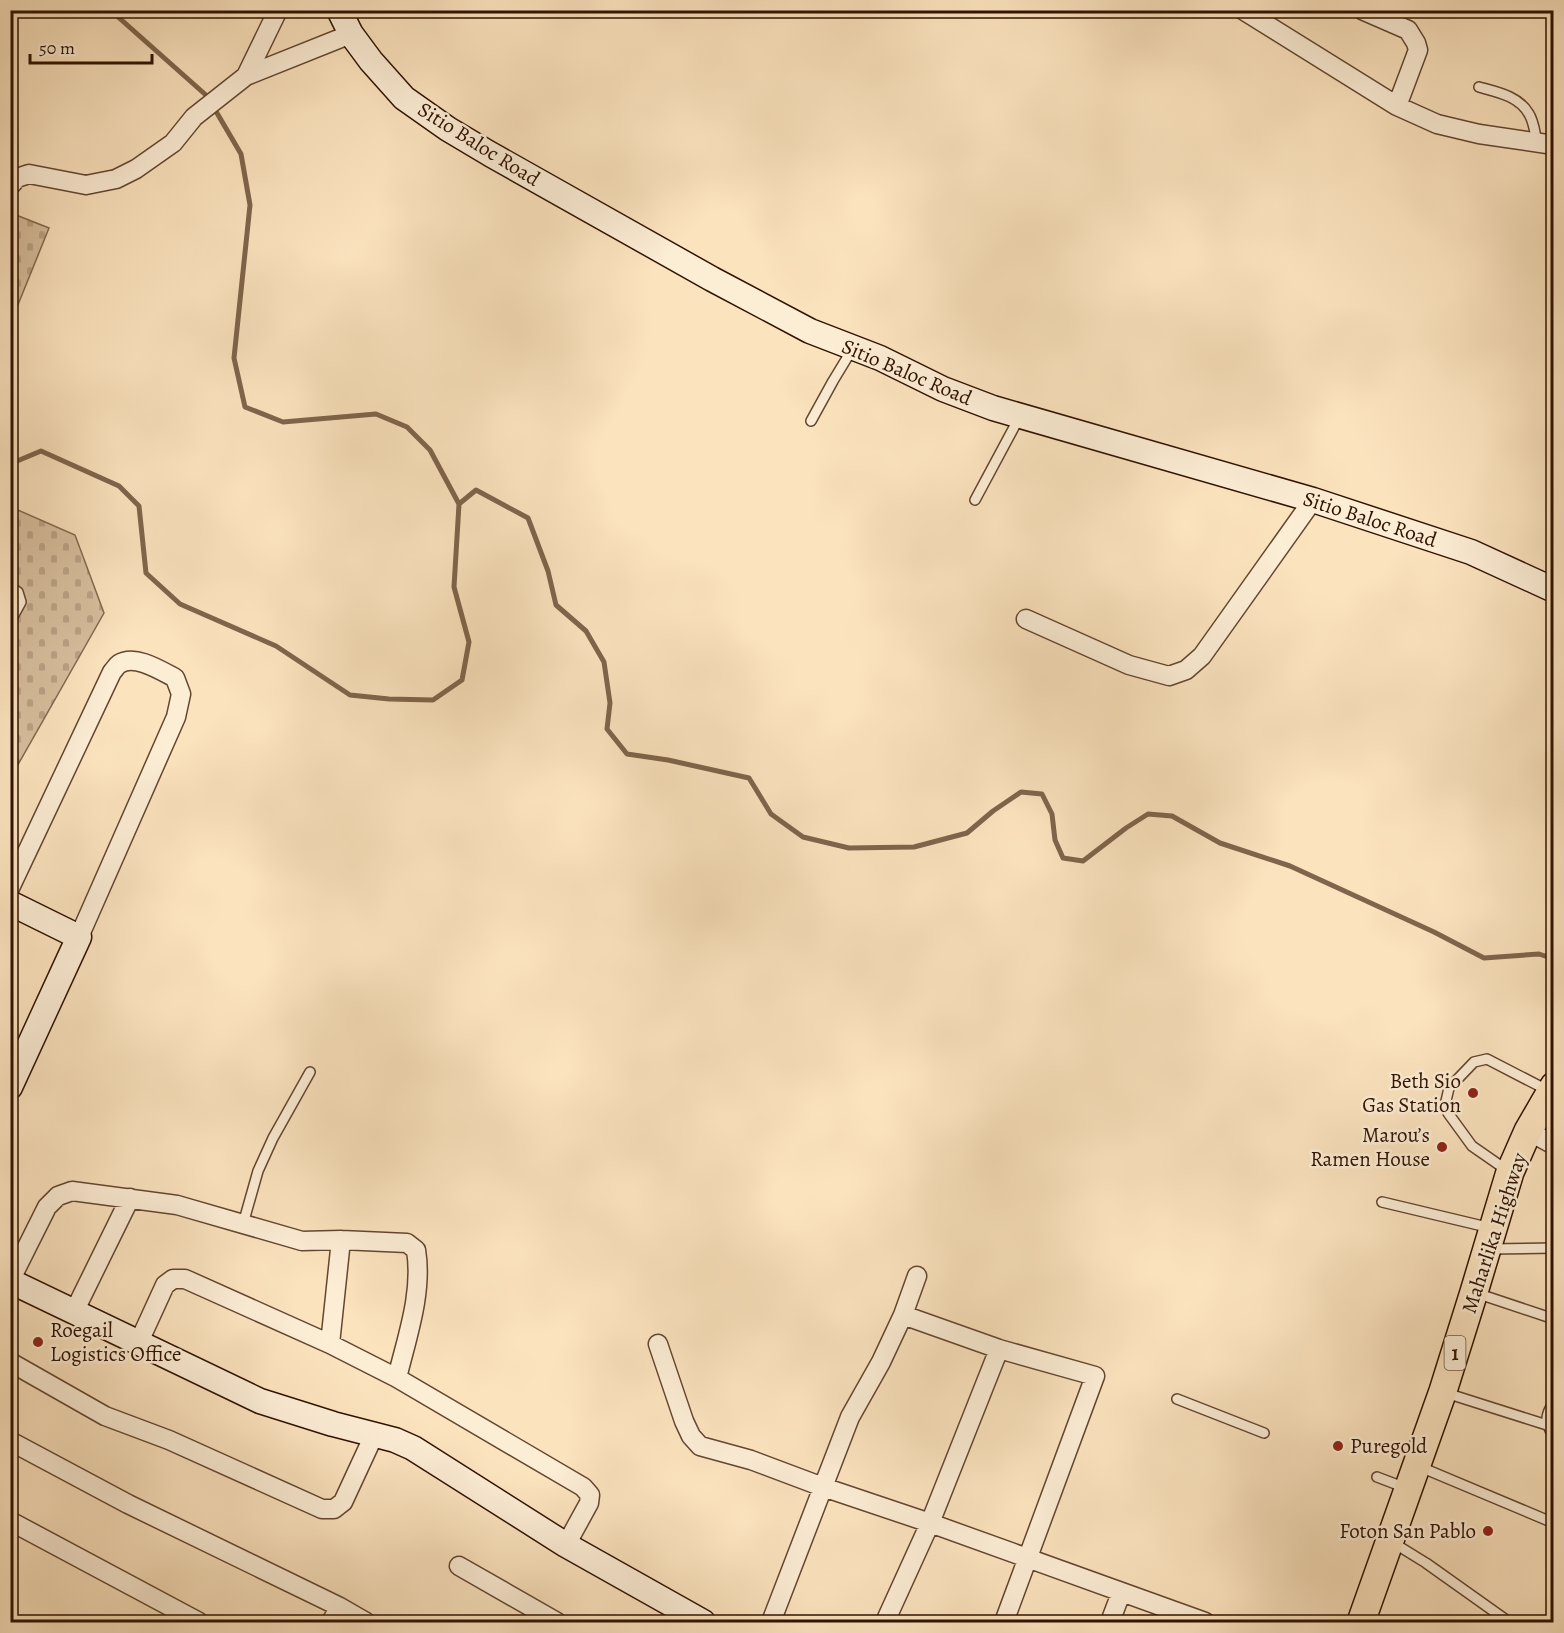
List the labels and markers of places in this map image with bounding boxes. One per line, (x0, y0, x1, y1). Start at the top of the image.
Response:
place label: Beth Sio Gas Station (1362, 1067, 1461, 1119)
marker: Beth Sio Gas Station (1466, 1086, 1480, 1100)
place label: Marou’s Ramen House (1310, 1121, 1430, 1173)
marker: Marou’s Ramen House (1435, 1140, 1449, 1154)
place label: Roegail Logistics Office (50, 1316, 182, 1368)
marker: Roegail Logistics Office (31, 1335, 45, 1349)
place label: Puregold (1350, 1432, 1428, 1460)
marker: Puregold (1331, 1439, 1345, 1453)
place label: Foton San Pablo (1339, 1517, 1476, 1545)
marker: Foton San Pablo (1481, 1524, 1495, 1538)

